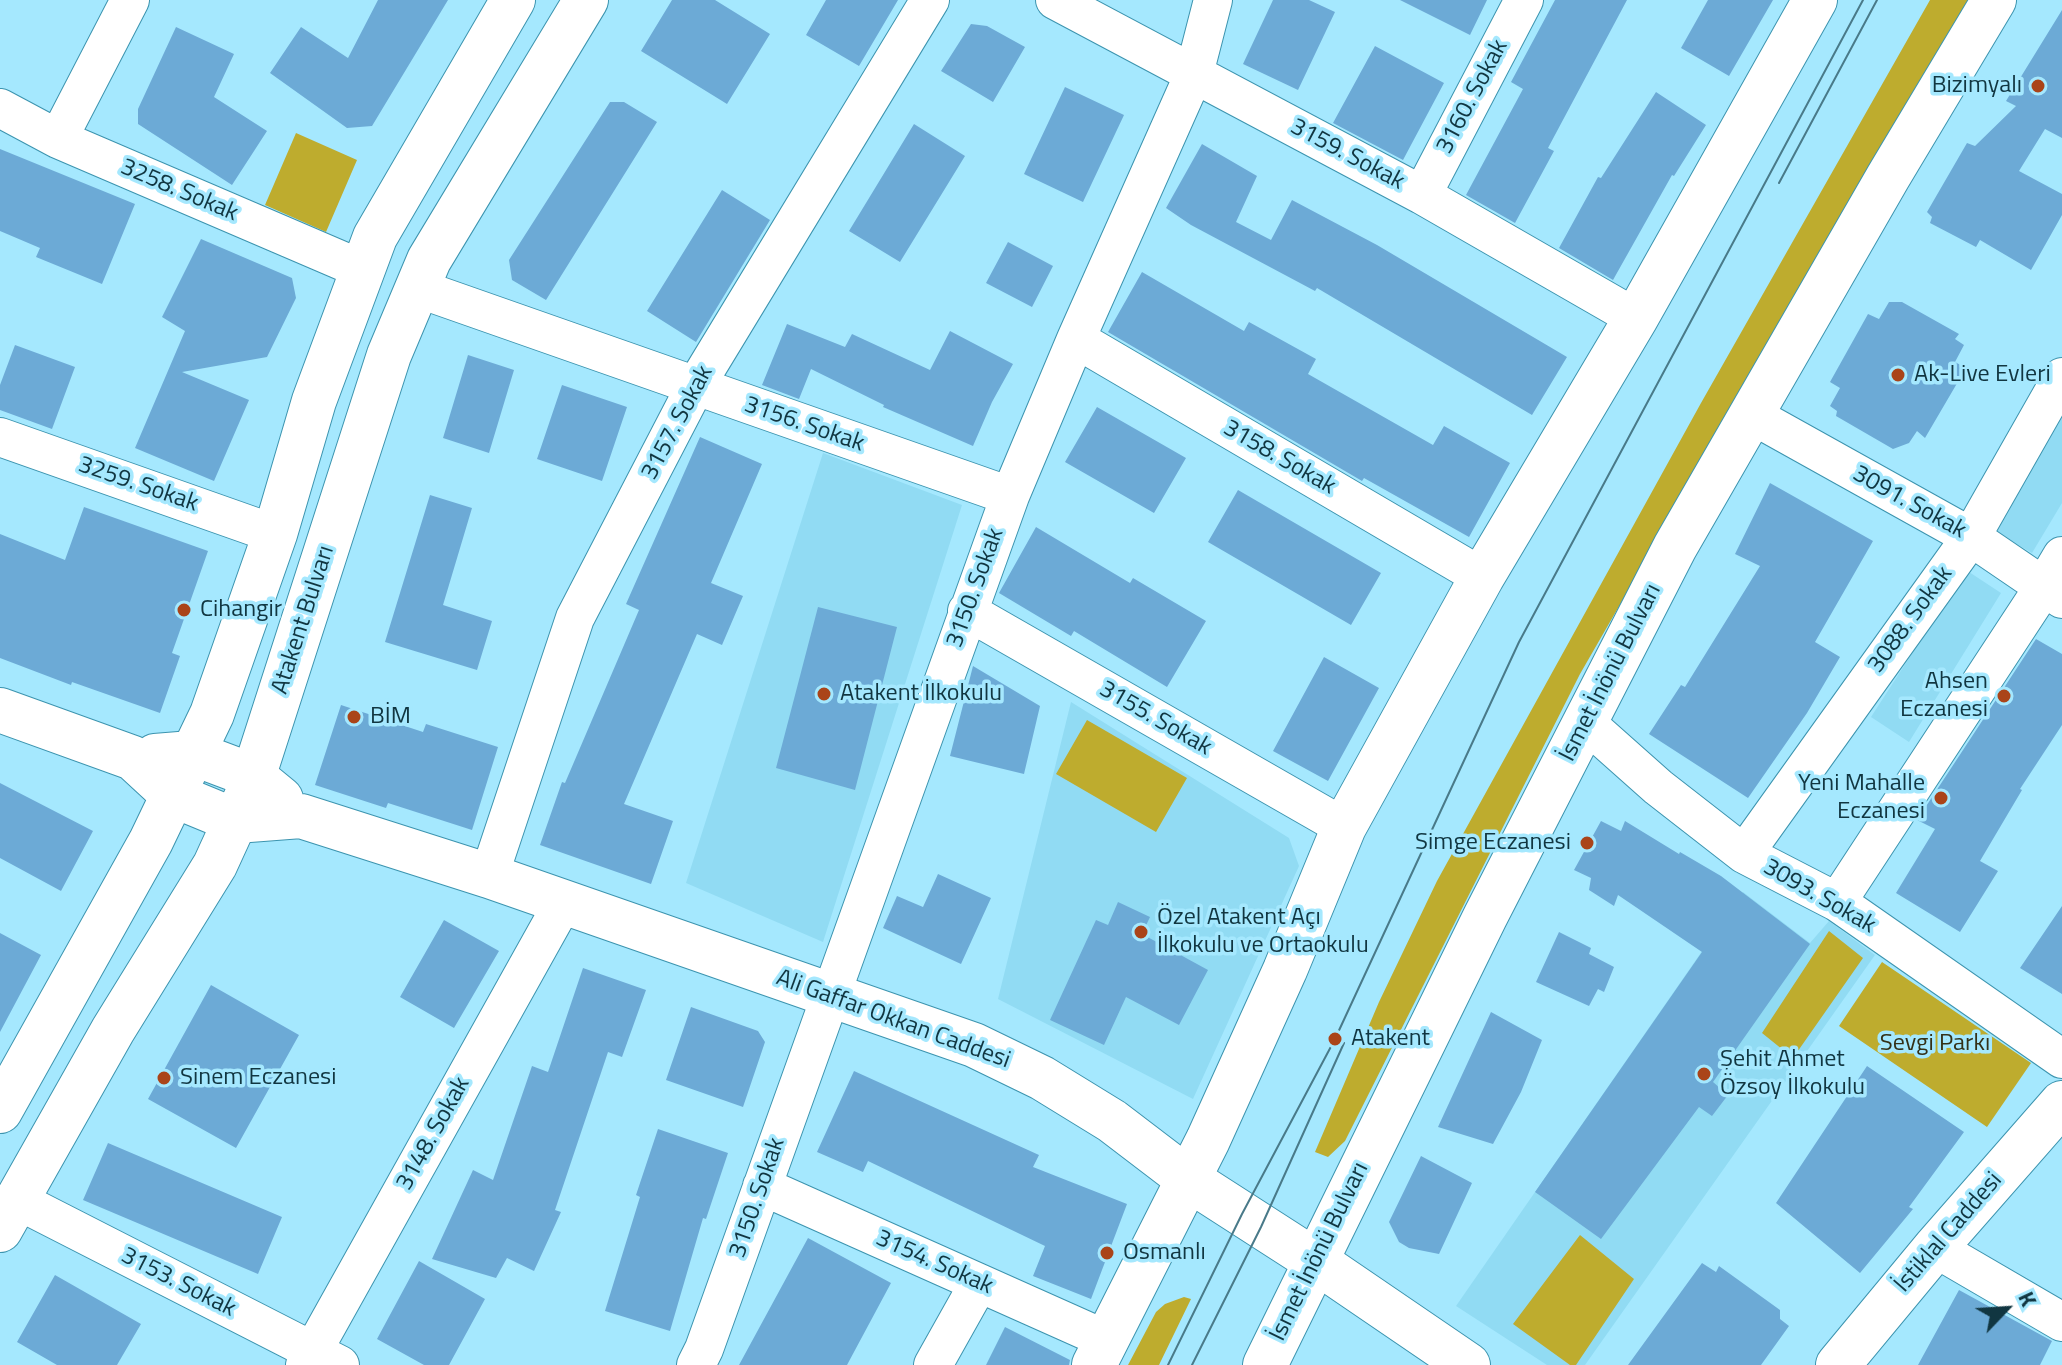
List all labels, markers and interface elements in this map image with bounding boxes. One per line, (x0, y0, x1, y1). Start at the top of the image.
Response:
street label: 3160. Sokak (1431, 35, 1515, 159)
place label: Bizimyalı (1932, 72, 2022, 100)
marker: Bizimyalı (2029, 77, 2047, 95)
street label: 3159. Sokak (1285, 113, 1409, 197)
street label: 3258. Sokak (116, 153, 242, 229)
street label: 3157. Sokak (636, 361, 720, 485)
place label: Ak-Live Evleri (1914, 361, 2051, 389)
marker: Ak-Live Evleri (1889, 366, 1907, 384)
street label: 3156. Sokak (740, 391, 868, 459)
street label: 3158. Sokak (1218, 414, 1340, 502)
street label: 3259. Sokak (74, 451, 202, 519)
street label: 3091. Sokak (1847, 460, 1971, 546)
street label: 3150. Sokak (941, 524, 1011, 652)
street label: Atakent Bulvarı (266, 542, 342, 698)
street label: 3088. Sokak (1863, 561, 1959, 679)
street label: İsmet İnönü Bulvarı (1554, 579, 1668, 767)
place label: Cihangir (200, 596, 282, 624)
marker: Cihangir (175, 601, 193, 619)
place label: Ahsen Eczanesi (1900, 668, 1988, 724)
street label: 3155. Sokak (1094, 675, 1216, 763)
place label: Atakent İlkokulu (840, 680, 1002, 708)
marker: Atakent İlkokulu (815, 685, 833, 703)
marker: Ahsen Eczanesi (1995, 687, 2013, 705)
place label: BİM (370, 703, 411, 731)
marker: BİM (345, 708, 363, 726)
place label: Yeni Mahalle Eczanesi (1798, 770, 1925, 826)
marker: Yeni Mahalle Eczanesi (1932, 789, 1950, 807)
place label: Simge Eczanesi (1415, 829, 1571, 857)
marker: Simge Eczanesi (1578, 834, 1596, 852)
street label: 3093. Sokak (1758, 853, 1880, 941)
place label: Özel Atakent Açı İlkokulu ve Ortaokulu (1157, 904, 1369, 960)
marker: Özel Atakent Açı İlkokulu ve Ortaokulu (1132, 923, 1150, 941)
street label: Ali Gaffar Okkan Caddesi (772, 964, 1014, 1076)
place label: Atakent (1351, 1025, 1430, 1053)
marker: Atakent (1326, 1030, 1344, 1048)
park label: Sevgi Parkı (1880, 1030, 1990, 1058)
place label: Şehit Ahmet Özsoy İlkokulu (1720, 1046, 1865, 1102)
place label: Sinem Eczanesi (180, 1064, 337, 1092)
marker: Şehit Ahmet Özsoy İlkokulu (1695, 1065, 1713, 1083)
marker: Sinem Eczanesi (155, 1069, 173, 1087)
street label: 3148. Sokak (391, 1072, 477, 1196)
street label: 3150. Sokak (724, 1134, 792, 1262)
street label: İsmet İnönü Bulvarı (1264, 1158, 1376, 1346)
street label: İstiklal Caddesi (1889, 1167, 2009, 1299)
street label: 3154. Sokak (871, 1224, 997, 1302)
place label: Osmanlı (1123, 1239, 1206, 1267)
street label: 3153. Sokak (116, 1242, 240, 1324)
marker: Osmanlı (1098, 1244, 1116, 1262)
north arrow (1966, 1269, 2046, 1349)
text: K (2010, 1286, 2046, 1312)

